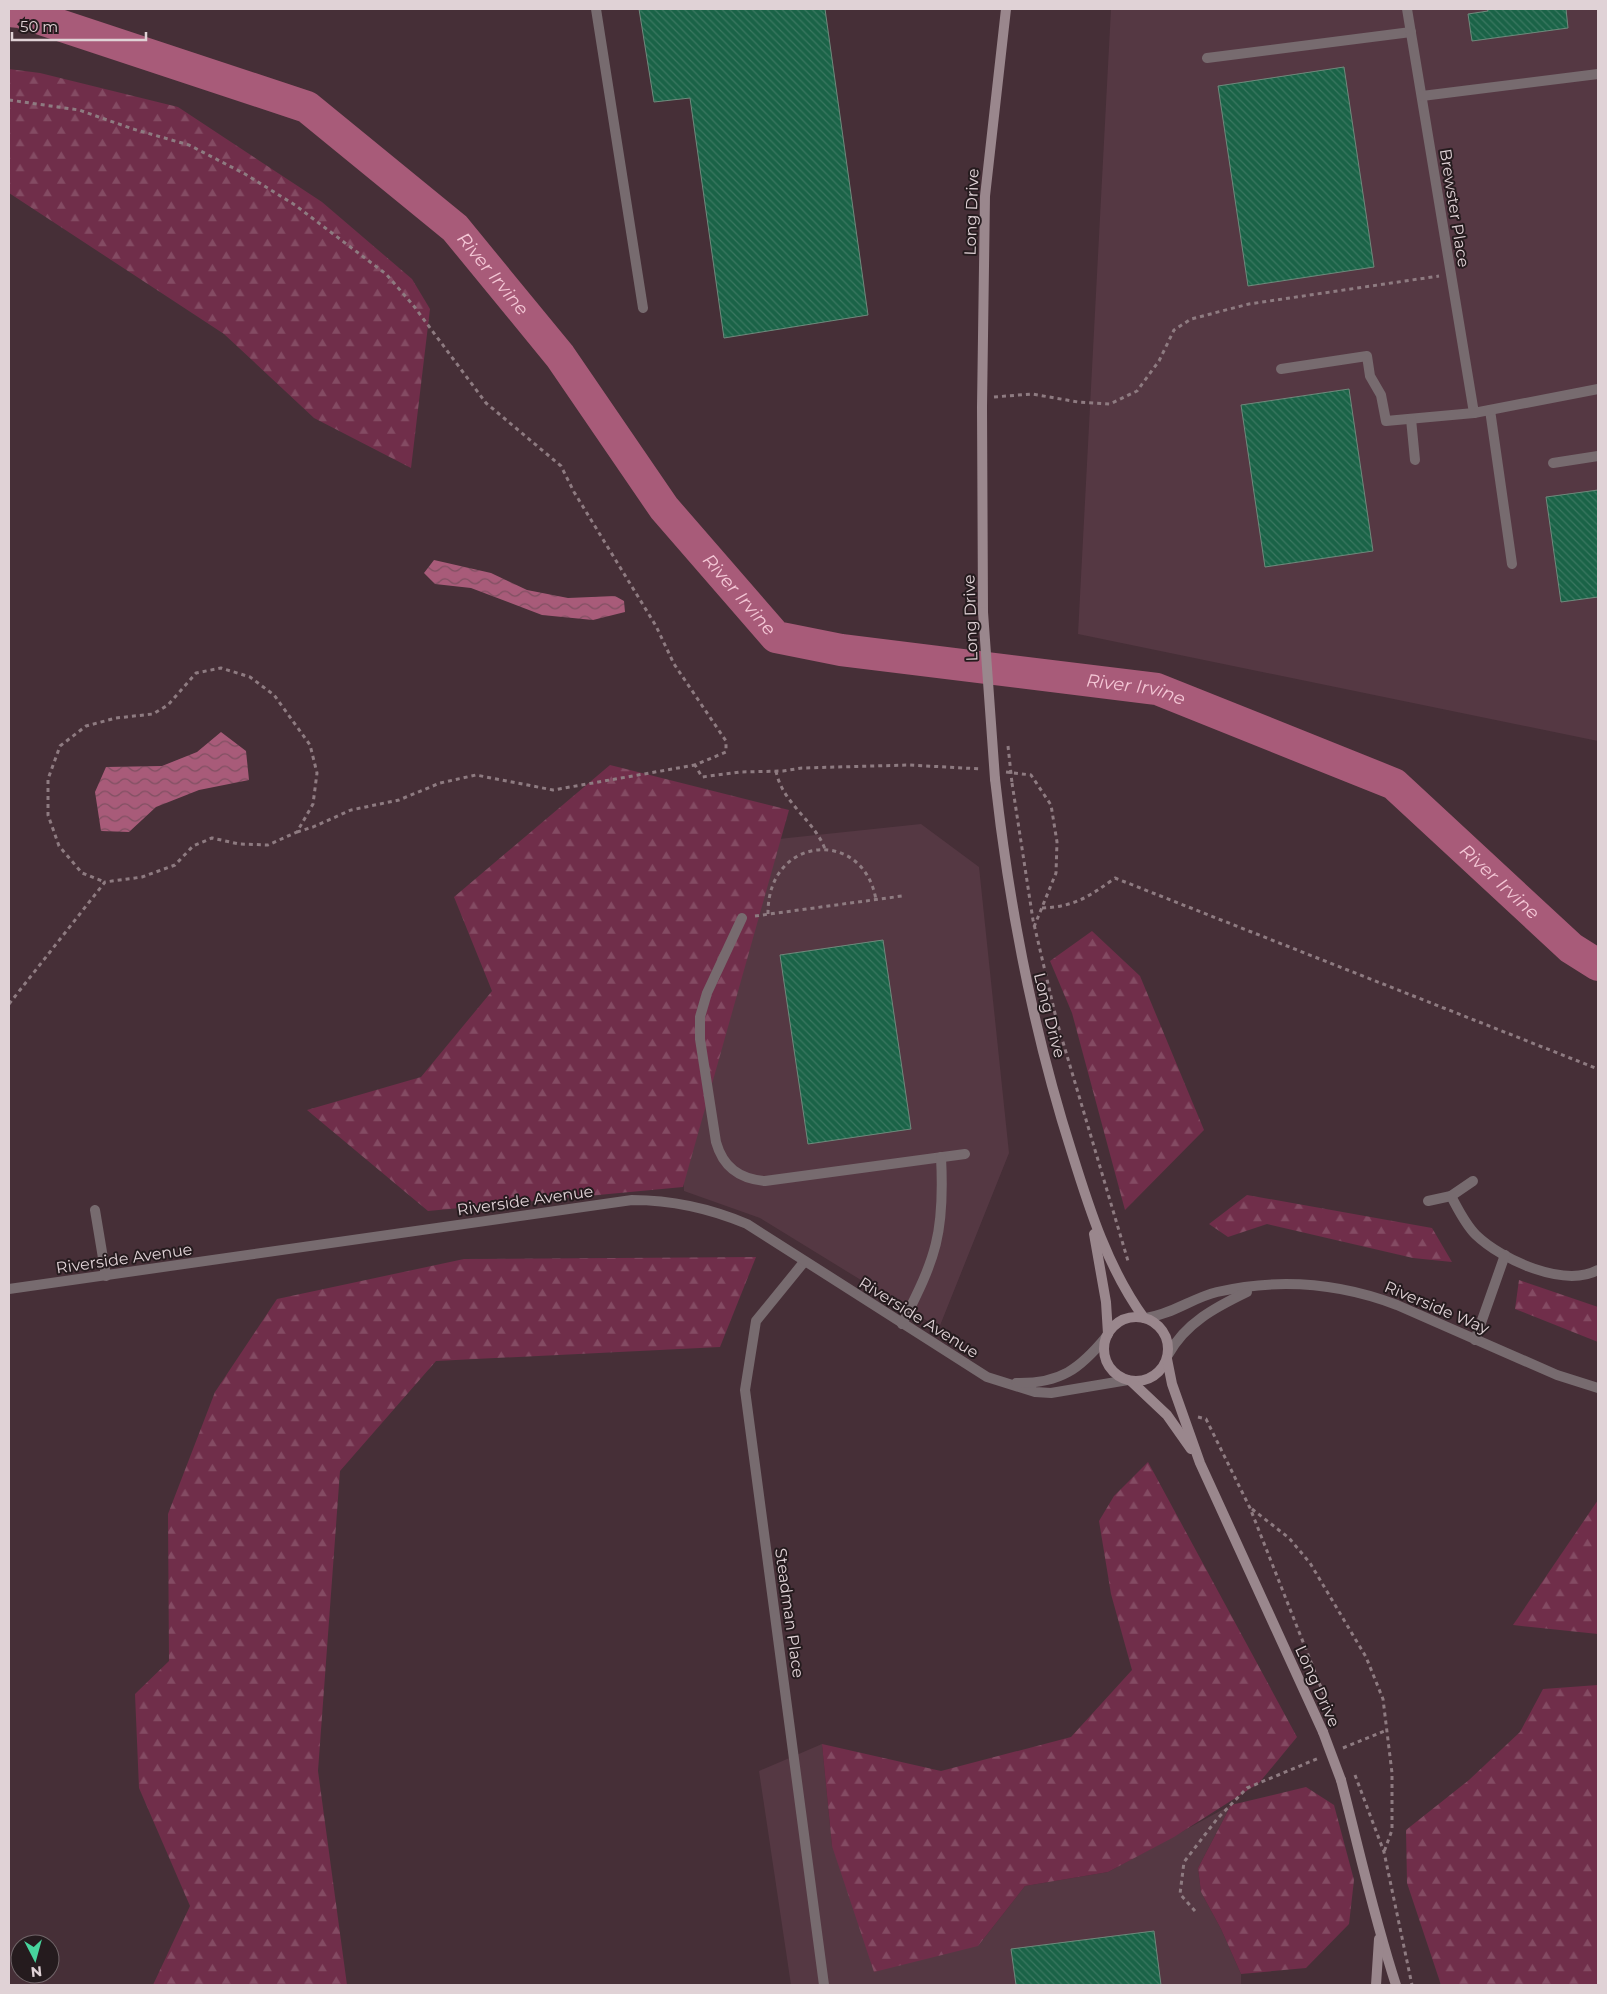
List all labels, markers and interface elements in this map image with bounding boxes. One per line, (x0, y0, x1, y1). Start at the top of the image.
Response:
scale bar (12, 10, 146, 42)
text: 50 m (20, 17, 58, 36)
street label: Brewster Place (1436, 147, 1473, 269)
street label: Long Drive (960, 168, 983, 256)
water label: River Irvine (452, 228, 533, 320)
water label: River Irvine (698, 549, 781, 640)
street label: Long Drive (959, 574, 982, 662)
water label: River Irvine (1085, 669, 1189, 710)
water label: River Irvine (1455, 839, 1544, 924)
street label: Long Drive (1030, 971, 1069, 1060)
street label: Riverside Avenue (456, 1182, 595, 1219)
street label: Riverside Avenue (55, 1240, 194, 1277)
street label: Riverside Avenue (855, 1273, 982, 1362)
street label: Riverside Way (1382, 1277, 1492, 1338)
street label: Steadman Place (771, 1547, 808, 1679)
street label: Long Drive (1291, 1643, 1344, 1730)
north arrow (10, 1934, 60, 1984)
text: N (30, 1962, 43, 1981)

